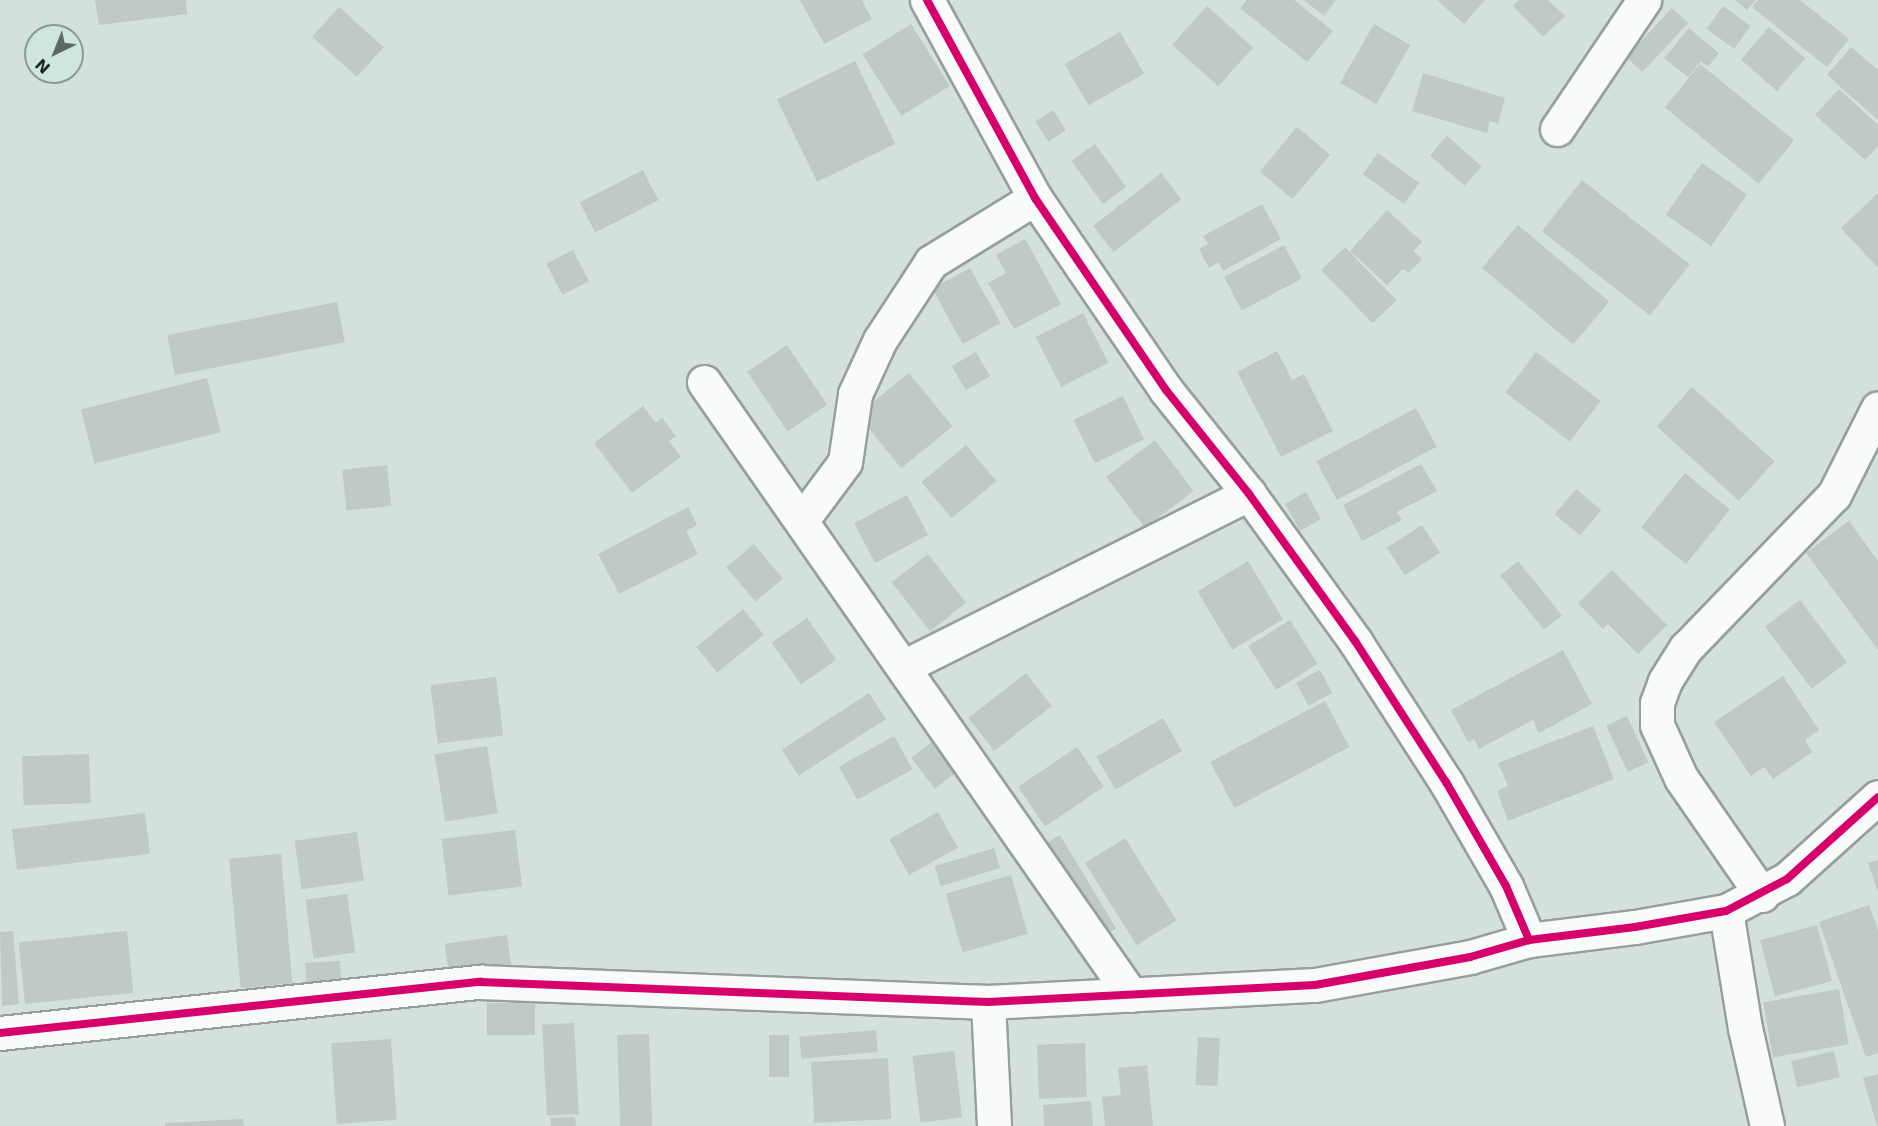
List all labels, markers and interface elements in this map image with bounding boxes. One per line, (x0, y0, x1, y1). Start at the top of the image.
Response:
north arrow (24, 24, 84, 84)
text: N (31, 55, 54, 78)

